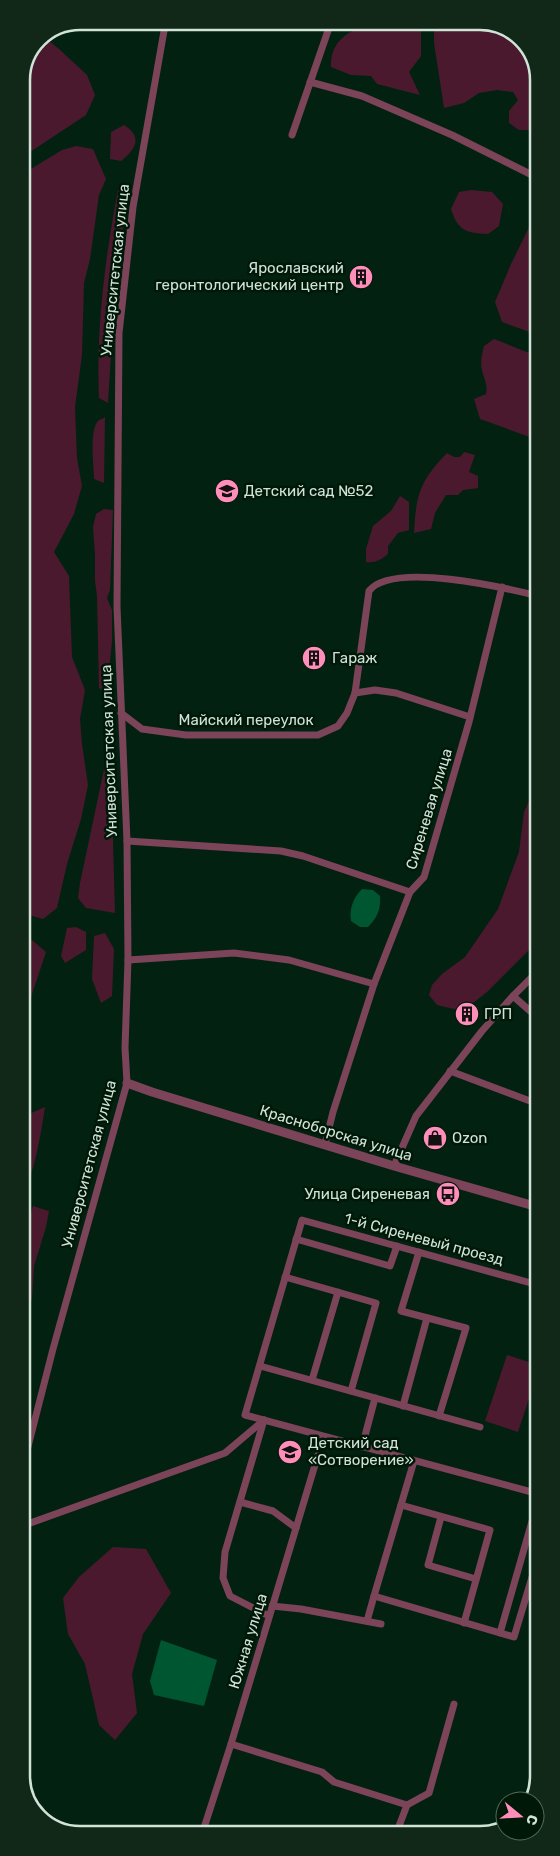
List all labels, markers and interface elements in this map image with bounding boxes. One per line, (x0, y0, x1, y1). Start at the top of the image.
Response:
street label: Университетская улица (97, 183, 133, 357)
place label: Ярославский геронтологический центр (155, 259, 344, 294)
building icon: Ярославский геронтологический центр (348, 264, 374, 290)
school or university icon: Детский сад №52 (214, 478, 240, 504)
place label: Детский сад №52 (244, 482, 373, 500)
building icon: Гараж (301, 645, 327, 671)
place label: Гараж (332, 649, 377, 667)
street label: Университетская улица (97, 664, 121, 838)
street label: Майский переулок (178, 711, 314, 729)
street label: Сиреневая улица (402, 746, 456, 872)
building icon: ГРП (454, 1001, 480, 1027)
place label: ГРП (484, 1005, 512, 1023)
street label: Университетская улица (58, 1078, 120, 1250)
street label: Красноборская улица (257, 1101, 415, 1165)
shop icon: Ozon (422, 1125, 448, 1151)
place label: Ozon (452, 1129, 487, 1147)
bus stop icon: Улица Сиреневая (435, 1181, 461, 1207)
place label: Улица Сиреневая (304, 1185, 430, 1203)
street label: 1-й Сиреневый проезд (343, 1209, 505, 1269)
place label: Детский сад «Сотворение» (308, 1434, 414, 1469)
school or university icon: Детский сад «Сотворение» (277, 1439, 303, 1465)
street label: Южная улица (225, 1591, 271, 1691)
north arrow (495, 1791, 545, 1841)
text: С (522, 1813, 541, 1827)

